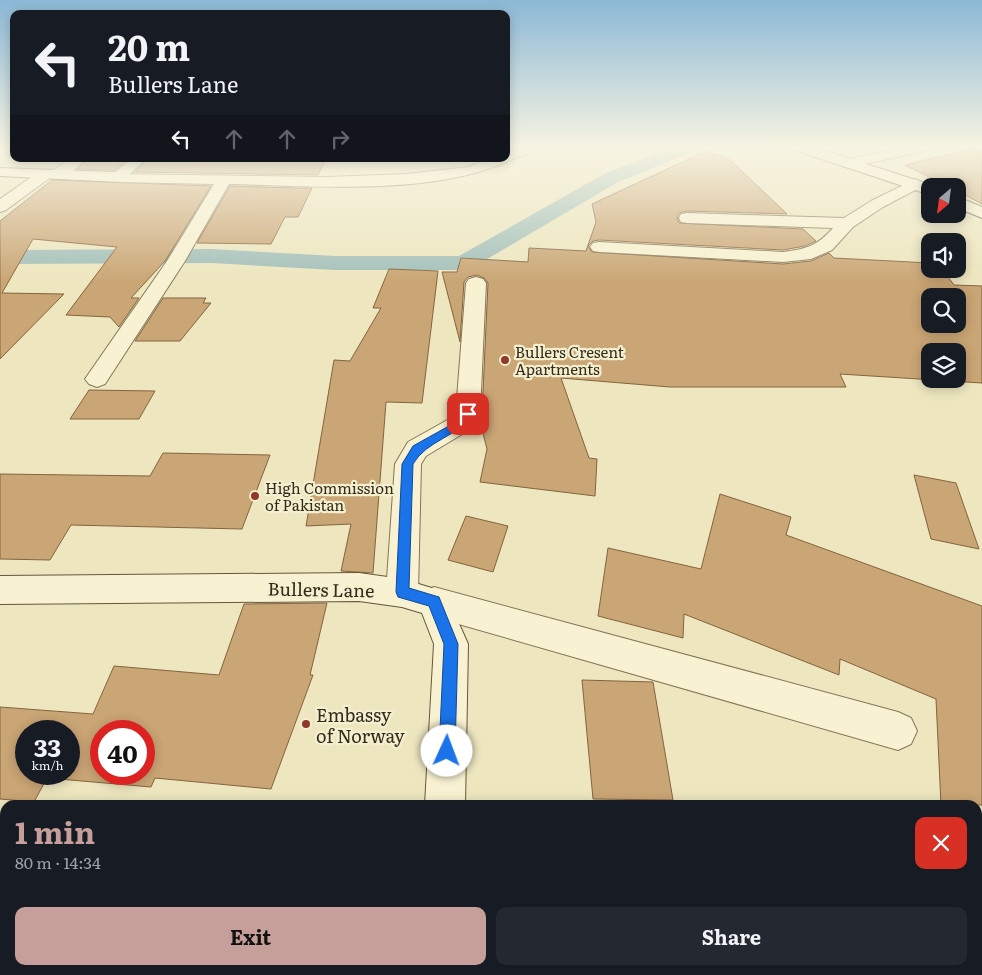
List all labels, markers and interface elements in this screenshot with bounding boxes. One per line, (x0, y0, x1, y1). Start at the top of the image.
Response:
text: 20 m (108, 20, 190, 72)
icon: left (25, 30, 90, 95)
text: Bullers Lane (108, 67, 238, 100)
icon: left (167, 125, 195, 153)
icon: ahead (220, 125, 248, 153)
icon: ahead (273, 125, 301, 153)
icon: right (326, 125, 354, 153)
north arrow (921, 178, 966, 222)
map controls (921, 178, 966, 388)
button: sound (921, 233, 966, 278)
button: search (921, 288, 966, 333)
place label: Bullers Cresent Apartments (515, 340, 624, 380)
button: layers (921, 343, 966, 388)
marker: Bullers Cresent Apartments (499, 354, 511, 366)
pin (447, 393, 489, 435)
icon: arrive (454, 400, 482, 428)
place label: High Commission of Pakistan (265, 476, 394, 516)
marker: High Commission of Pakistan (249, 490, 261, 502)
street label: Bullers Lane (267, 575, 375, 603)
place label: Embassy of Norway (316, 701, 405, 749)
marker: Embassy of Norway (300, 718, 312, 730)
speed limit sign: 40 (90, 720, 155, 785)
position arrow (420, 724, 472, 776)
text: 33 (34, 728, 61, 765)
text: km/h (32, 756, 63, 774)
text: 1 min (15, 809, 95, 853)
button: close (915, 817, 967, 869)
text: 80 m · 14:34 (15, 850, 101, 874)
button: Exit (15, 907, 486, 965)
button: Share (496, 907, 967, 965)

